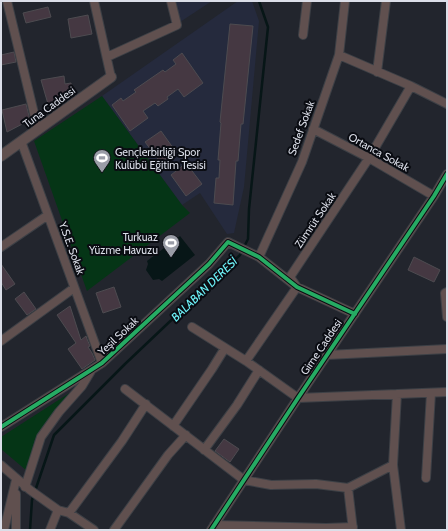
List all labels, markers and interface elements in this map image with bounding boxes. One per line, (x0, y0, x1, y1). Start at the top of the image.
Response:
street label: Tuna Caddesi (20, 83, 78, 131)
street label: Sedef Sokak (285, 99, 317, 157)
street label: Ortanca Sokak (346, 130, 412, 174)
place label: Gençlerbirliği Spor Kulübü Eğitim Tesisi (115, 145, 206, 172)
sports icon: Gençlerbirliği Spor Kulübü Eğitim Tesisi (92, 148, 112, 173)
street label: Zümrüt Sokak (291, 189, 339, 250)
street label: Y.S.E. Sokak (56, 219, 88, 276)
place label: Turkuaz Yüzme Havuzu (88, 230, 158, 257)
sports icon: Turkuaz Yüzme Havuzu (161, 233, 181, 258)
water label: BALABAN DERESİ (168, 253, 241, 324)
street label: Yeşil Sokak (94, 314, 141, 359)
street label: Girne Caddesi (297, 316, 345, 378)

